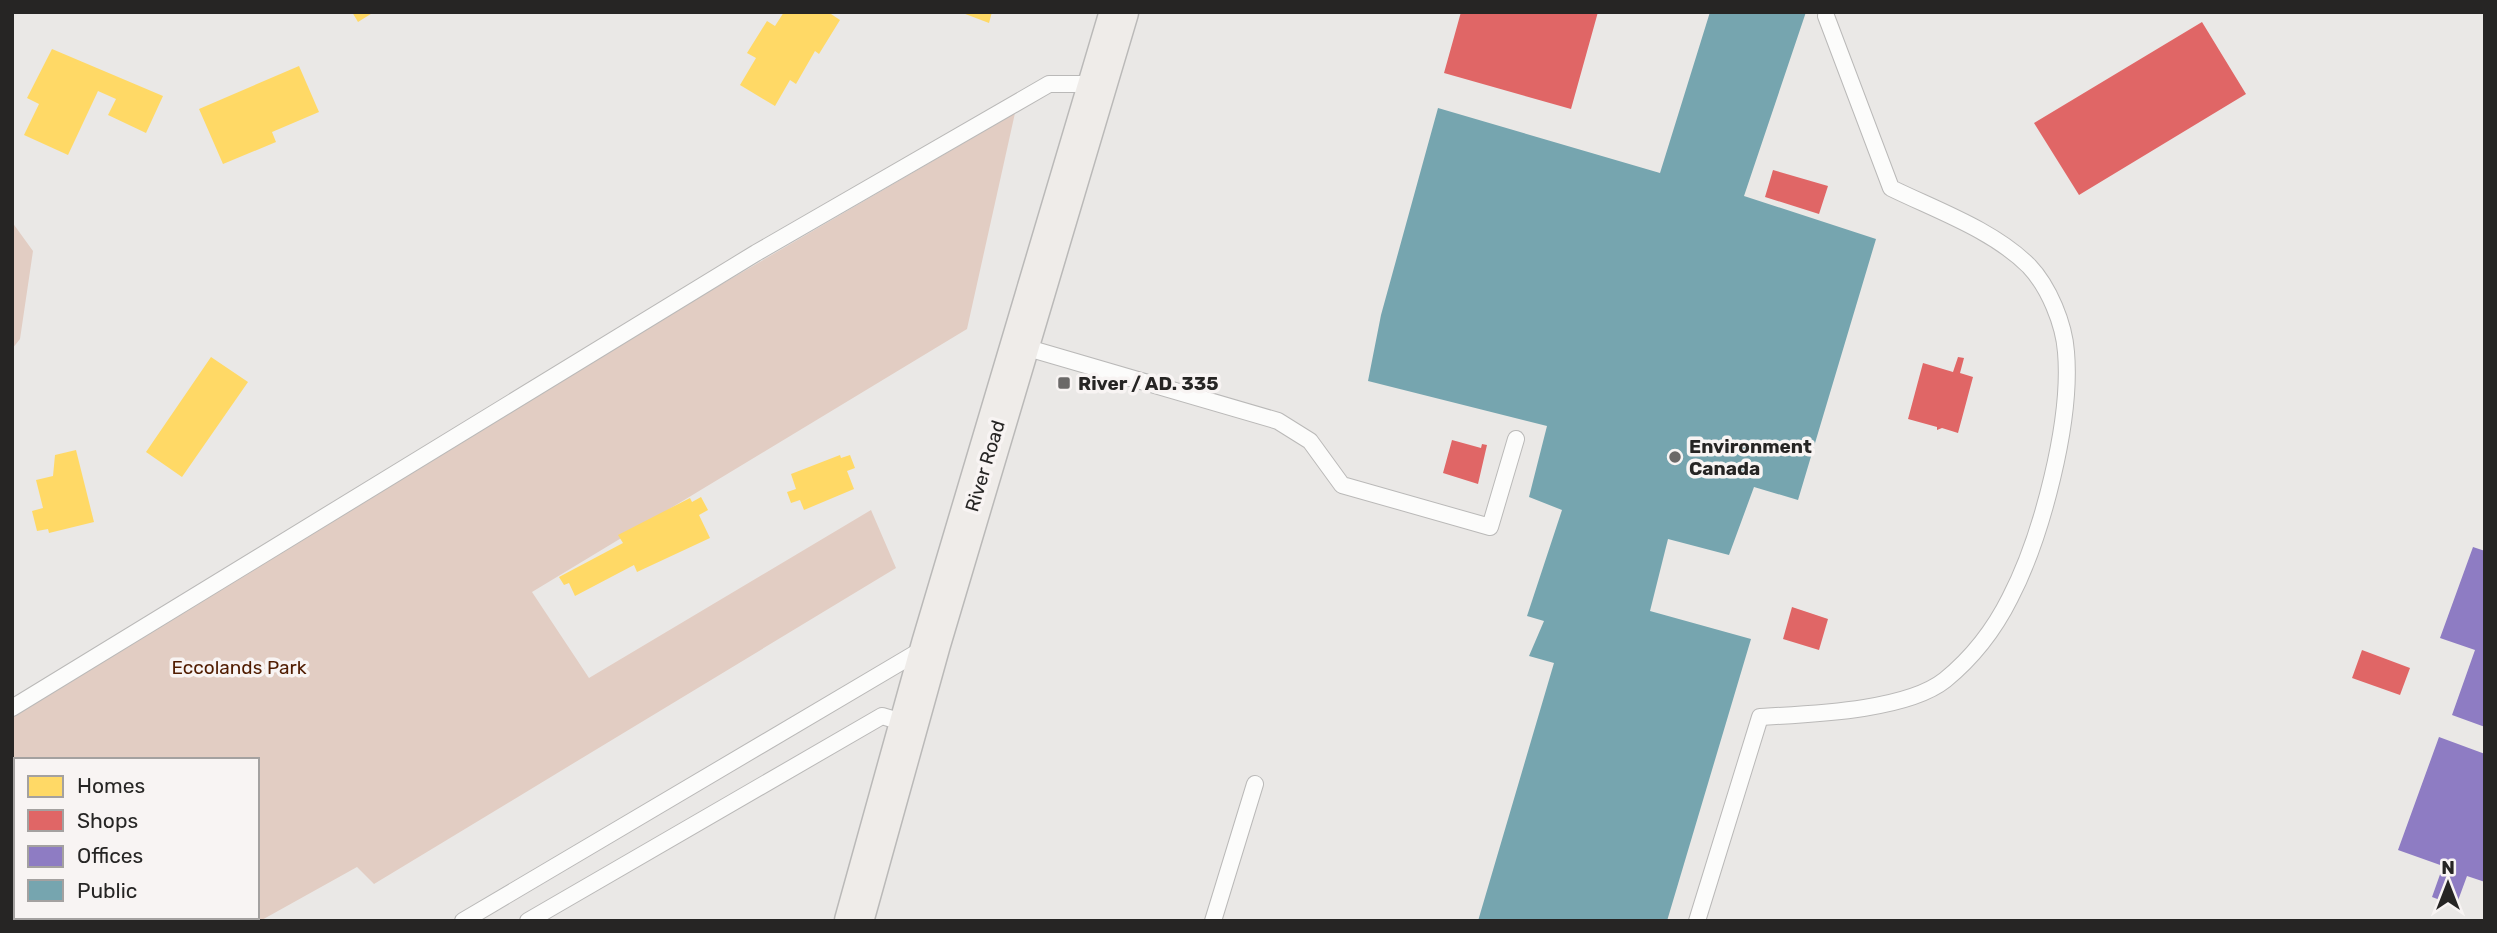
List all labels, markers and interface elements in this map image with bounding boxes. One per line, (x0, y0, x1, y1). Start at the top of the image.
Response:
place label: River / AD. 335 (1078, 372, 1219, 395)
marker: River / AD. 335 (1056, 375, 1072, 391)
street label: River Road (960, 418, 1010, 514)
place label: Environment Canada (1689, 435, 1812, 480)
marker: Environment Canada (1667, 449, 1683, 465)
park label: Eccolands Park (171, 656, 307, 679)
legend (14, 758, 259, 919)
text: Homes (77, 773, 145, 798)
text: Shops (77, 808, 138, 833)
text: Offices (77, 843, 143, 868)
north arrow (2413, 849, 2483, 919)
text: N (2441, 856, 2455, 879)
text: Public (77, 878, 137, 903)

